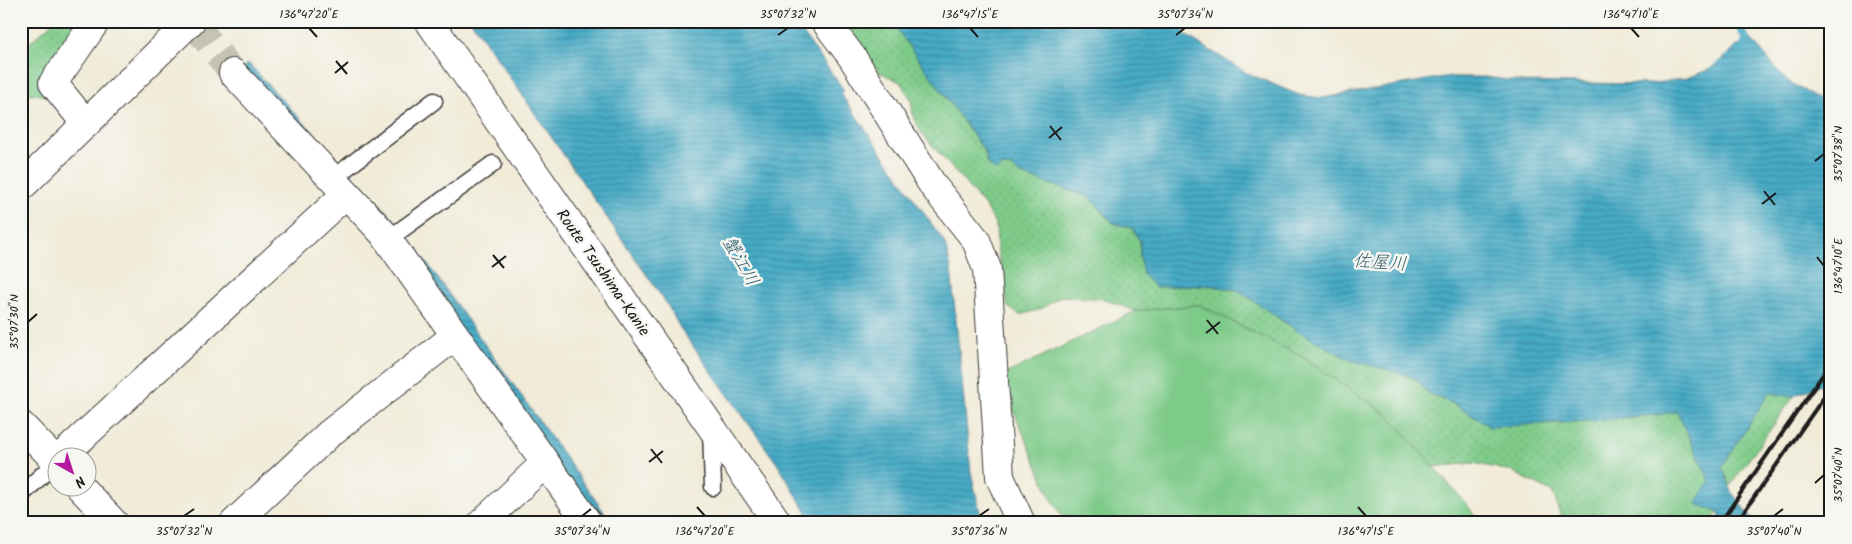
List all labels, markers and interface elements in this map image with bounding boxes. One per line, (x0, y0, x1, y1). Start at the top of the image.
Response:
text: 136°47'20"E (279, 5, 340, 24)
text: 35°07'32"N (760, 5, 816, 24)
text: 136°47'15"E (942, 5, 999, 24)
text: 35°07'34"N (1157, 5, 1213, 24)
text: 136°47'10"E (1603, 5, 1660, 24)
text: 35°07'38"N (1829, 126, 1848, 182)
street label: Route Tsushima-Kanie (549, 204, 656, 342)
water label: 蟹江川 (714, 231, 766, 292)
text: 136°47'10"E (1829, 237, 1848, 294)
water label: 佐屋川 (1352, 247, 1408, 280)
text: 35°07'30"N (5, 294, 24, 350)
north arrow (48, 446, 98, 496)
text: 35°07'40"N (1829, 447, 1848, 503)
text: N (69, 470, 90, 493)
text: 35°07'32"N (156, 522, 212, 541)
text: 35°07'34"N (554, 522, 610, 541)
text: 136°47'20"E (675, 522, 736, 541)
text: 35°07'36"N (951, 522, 1007, 541)
text: 136°47'15"E (1338, 522, 1395, 541)
text: 35°07'40"N (1746, 522, 1802, 541)

